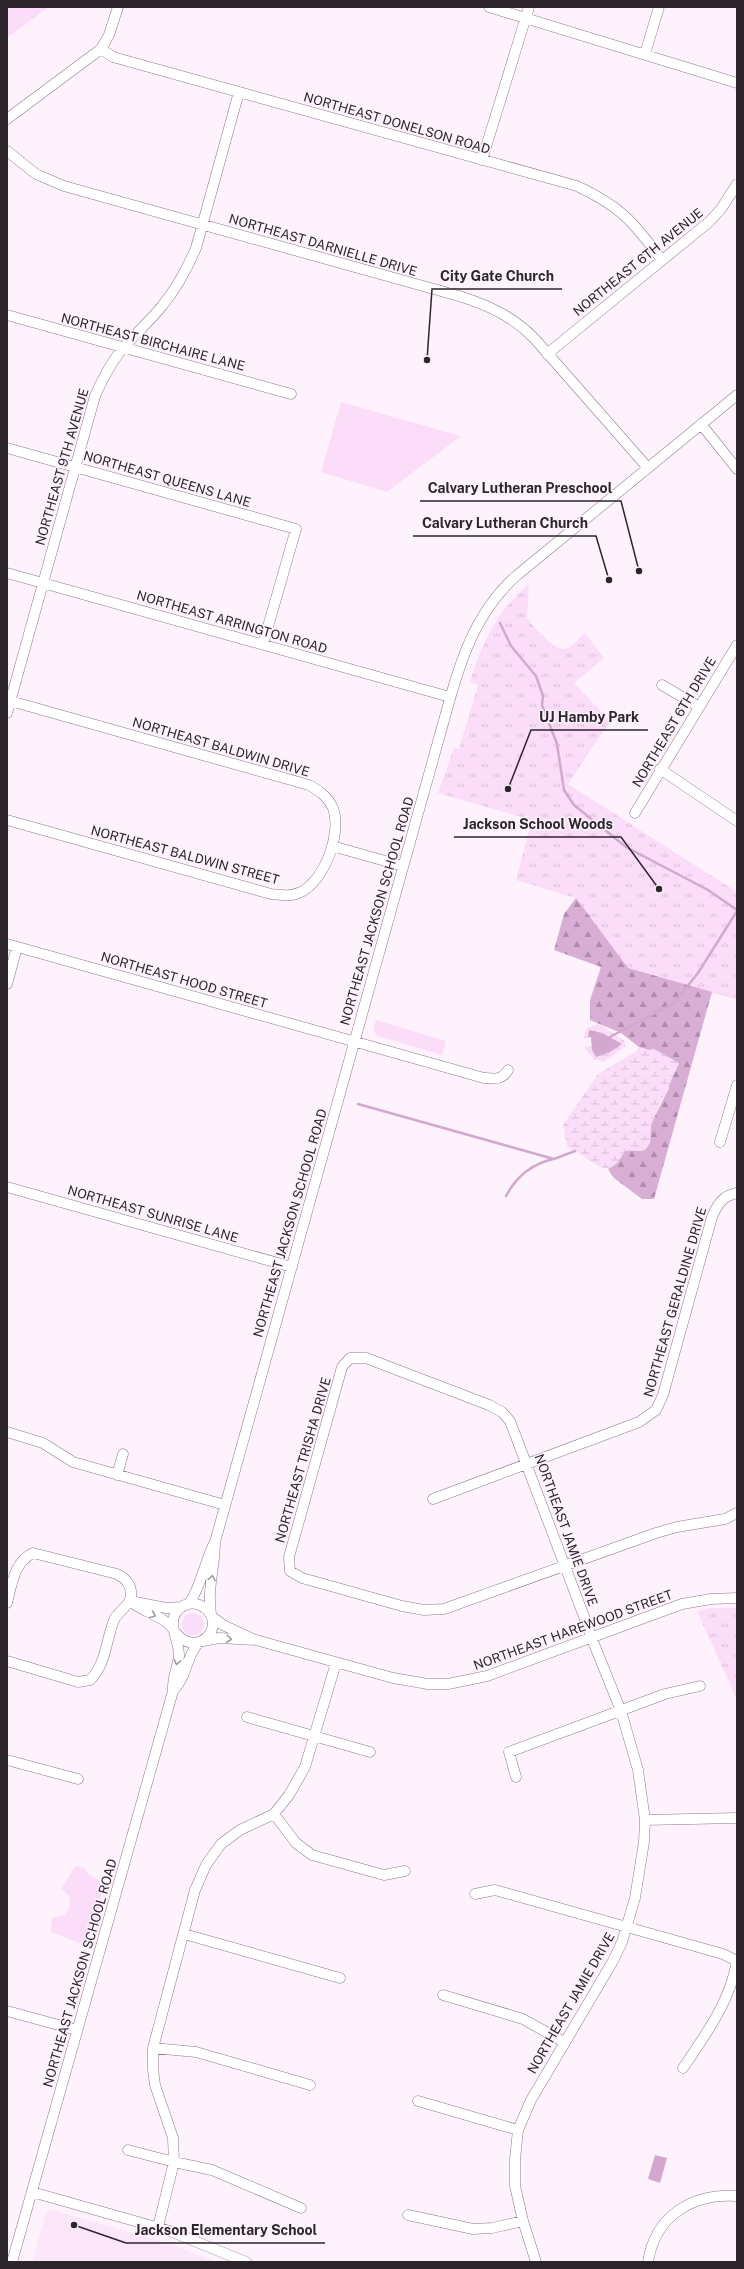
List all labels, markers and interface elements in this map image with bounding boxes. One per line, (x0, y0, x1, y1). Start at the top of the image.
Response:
street label: NORTHEAST DONELSON ROAD (302, 89, 492, 157)
street label: NORTHEAST 6TH AVENUE (570, 205, 706, 319)
street label: NORTHEAST DARNIELLE DRIVE (227, 211, 419, 279)
callout: City Gate Church (432, 263, 562, 289)
text: City Gate Church (440, 268, 554, 284)
street label: NORTHEAST BIRCHAIRE LANE (59, 310, 247, 374)
street label: NORTHEAST 9TH AVENUE (32, 387, 92, 547)
street label: NORTHEAST QUEENS LANE (82, 448, 252, 510)
callout: Calvary Lutheran Preschool (420, 475, 621, 501)
text: Calvary Lutheran Preschool (428, 480, 613, 496)
callout: Calvary Lutheran Church (413, 510, 596, 536)
text: Calvary Lutheran Church (422, 515, 588, 531)
street label: NORTHEAST ARRINGTON ROAD (135, 588, 329, 656)
street label: NORTHEAST 6TH DRIVE (629, 654, 719, 790)
callout: UJ Hamby Park (531, 704, 648, 730)
text: UJ Hamby Park (539, 709, 639, 725)
street label: NORTHEAST BALDWIN DRIVE (131, 714, 311, 780)
street label: NORTHEAST JACKSON SCHOOL ROAD (337, 795, 417, 1027)
callout: Jackson School Woods (454, 811, 621, 837)
text: Jackson School Woods (463, 816, 613, 832)
street label: NORTHEAST BALDWIN STREET (89, 823, 281, 887)
street label: NORTHEAST HOOD STREET (99, 949, 269, 1011)
street label: NORTHEAST JACKSON SCHOOL ROAD (250, 1107, 330, 1339)
street label: NORTHEAST SUNRISE LANE (66, 1182, 240, 1246)
street label: NORTHEAST GERALDINE DRIVE (641, 1205, 709, 1399)
street label: NORTHEAST TRISHA DRIVE (272, 1375, 334, 1545)
street label: NORTHEAST JAMIE DRIVE (531, 1452, 601, 1608)
one-way arrow (207, 1575, 215, 1581)
street label: NORTHEAST HAREWOOD STREET (471, 1587, 675, 1673)
one-way arrow (148, 1610, 156, 1618)
one-way arrow (226, 1634, 232, 1643)
one-way arrow (173, 1658, 182, 1665)
street label: NORTHEAST JACKSON SCHOOL ROAD (40, 1857, 120, 2089)
street label: NORTHEAST JAMIE DRIVE (524, 1930, 618, 2076)
callout: Jackson Elementary School (126, 2217, 325, 2243)
text: Jackson Elementary School (135, 2222, 318, 2238)

